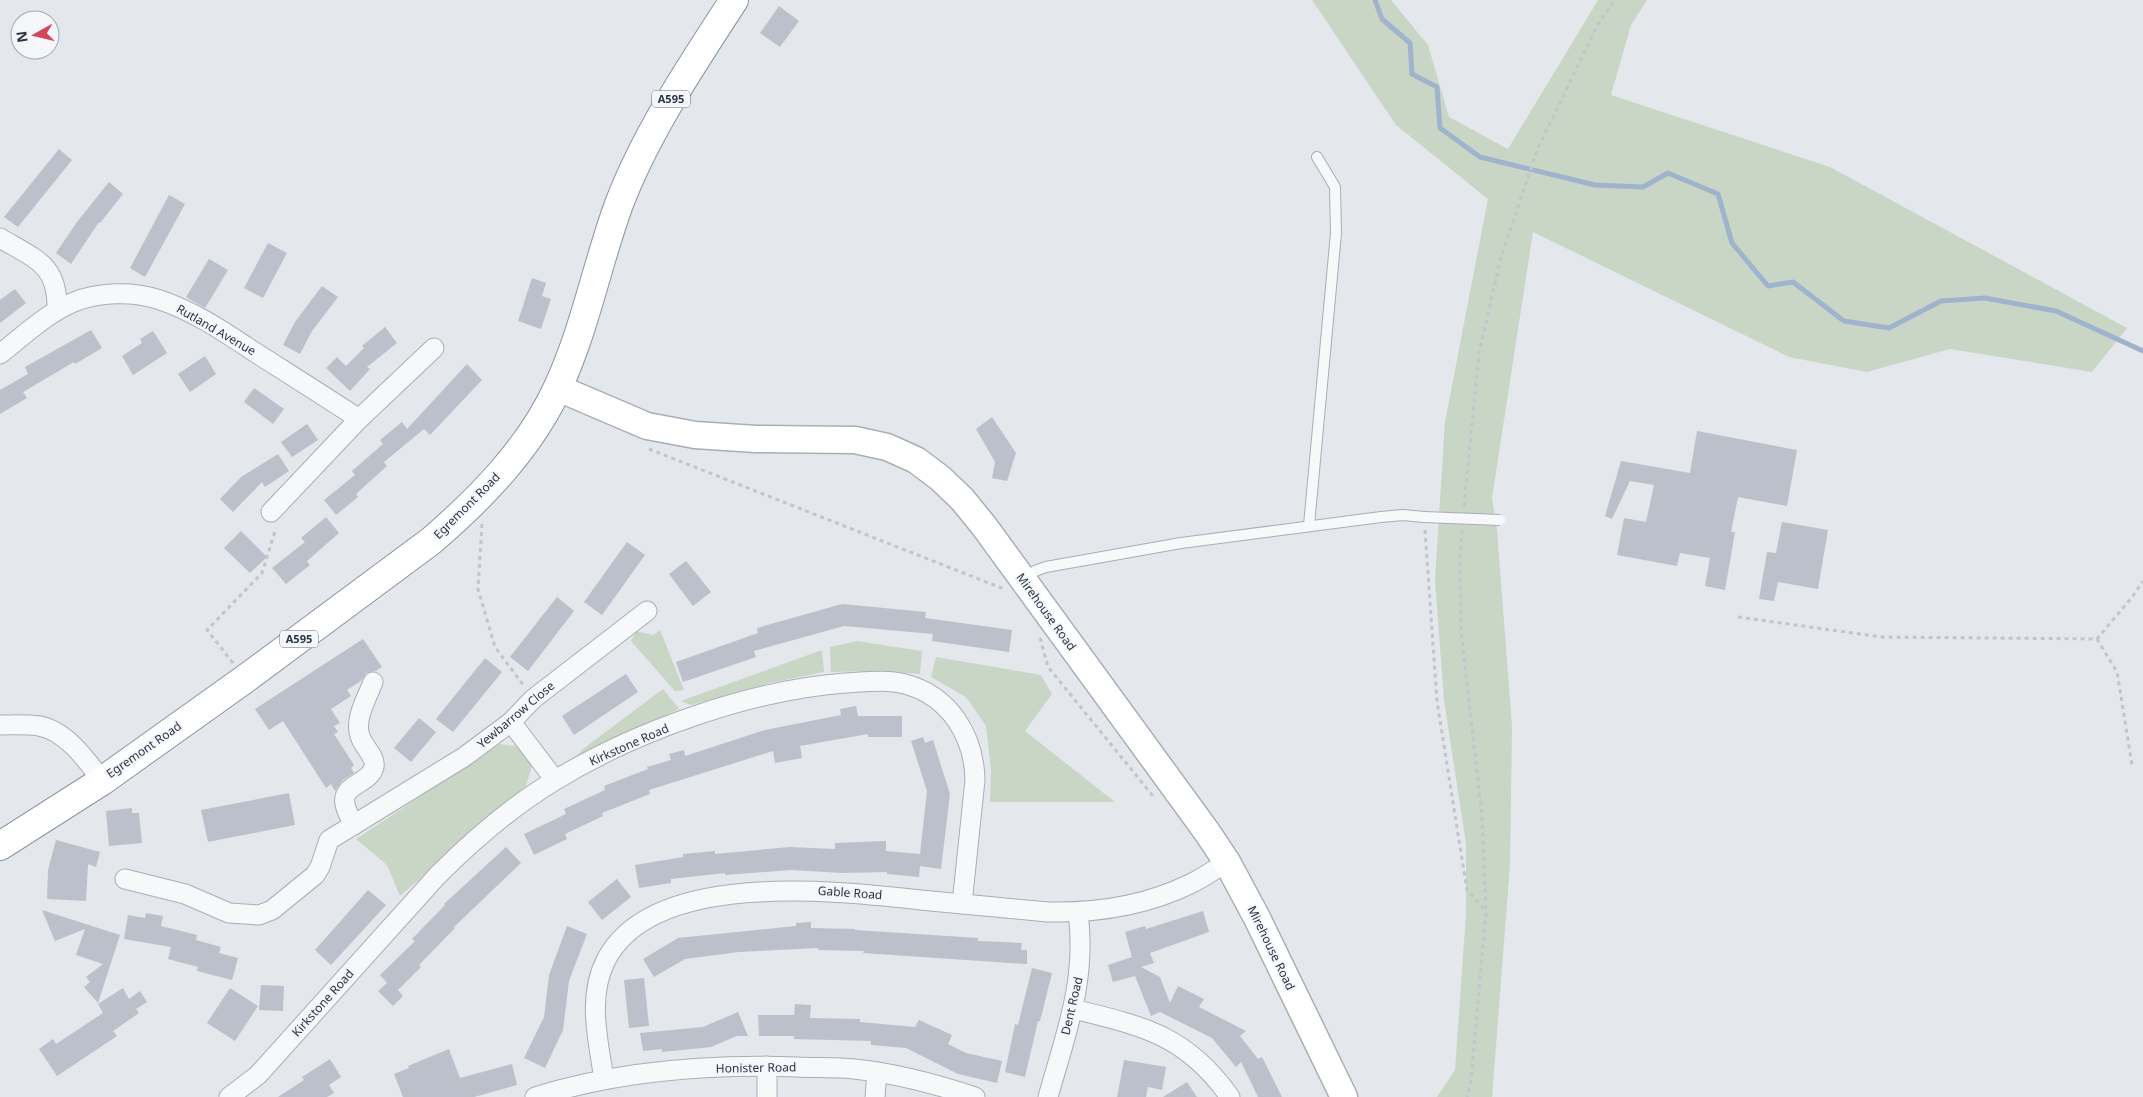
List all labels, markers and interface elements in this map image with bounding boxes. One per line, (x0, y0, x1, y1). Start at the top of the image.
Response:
north arrow (10, 10, 60, 60)
text: N (11, 30, 32, 44)
road number: A595 (652, 90, 690, 108)
street label: Rutland Avenue (173, 300, 259, 359)
street label: Egremont Road (430, 469, 504, 543)
street label: Mirehouse Road (1012, 569, 1080, 654)
road number: A595 (280, 630, 318, 648)
street label: Yewbarrow Close (473, 677, 558, 752)
street label: Egremont Road (103, 717, 185, 782)
street label: Kirkstone Road (586, 719, 671, 770)
street label: Gable Road (817, 882, 883, 903)
street label: Mirehouse Road (1244, 903, 1299, 993)
street label: Kirkstone Road (288, 965, 358, 1040)
street label: Dent Road (1057, 975, 1086, 1037)
street label: Honister Road (716, 1058, 796, 1077)

